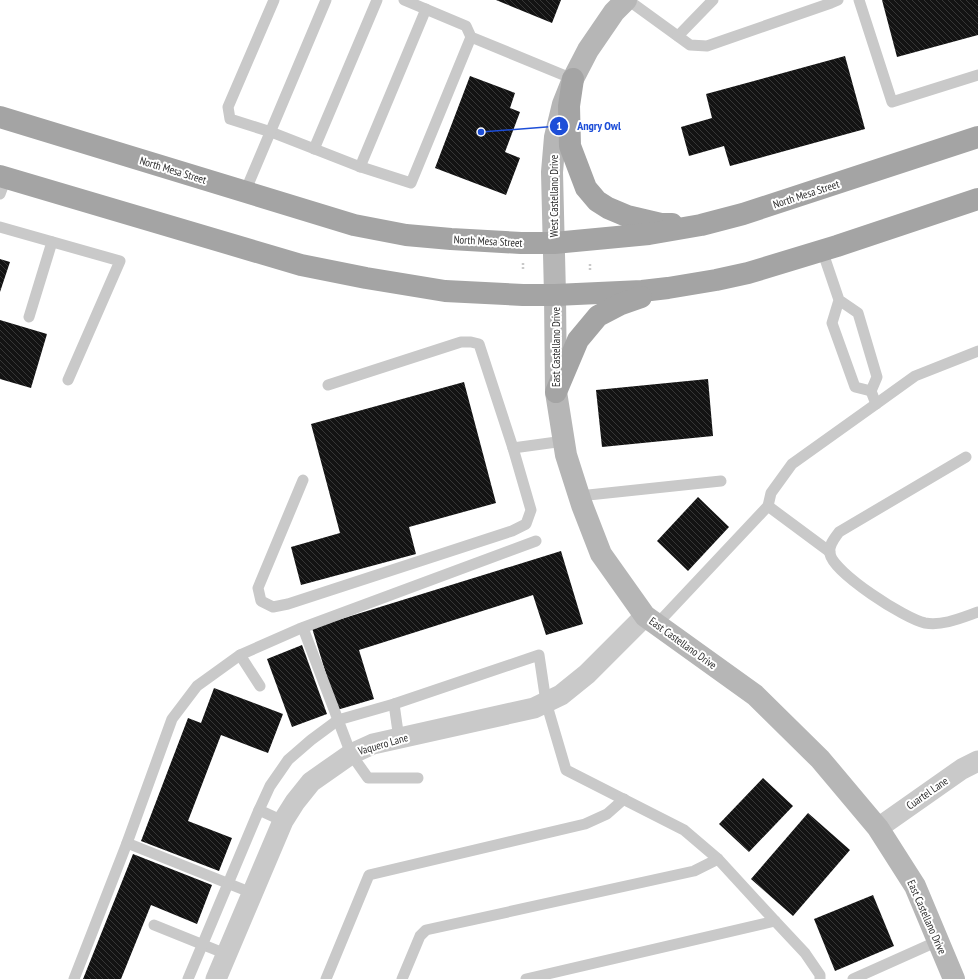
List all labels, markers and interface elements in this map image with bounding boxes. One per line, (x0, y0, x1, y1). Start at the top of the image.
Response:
callout: Angry Owl (549, 114, 629, 138)
text: 1 (556, 118, 562, 133)
text: Angry Owl (576, 118, 621, 133)
street label: North Mesa Street (138, 153, 208, 187)
street label: West Castellano Drive (547, 154, 561, 237)
street label: North Mesa Street (771, 177, 841, 211)
street label: North Mesa Street (453, 232, 523, 250)
street label: East Castellano Drive (549, 306, 563, 387)
street label: East Castellano Drive (646, 614, 720, 672)
street label: Vaquero Lane (355, 730, 410, 758)
street label: Cuartel Lane (903, 773, 951, 812)
street label: East Castellano Drive (904, 878, 950, 957)

